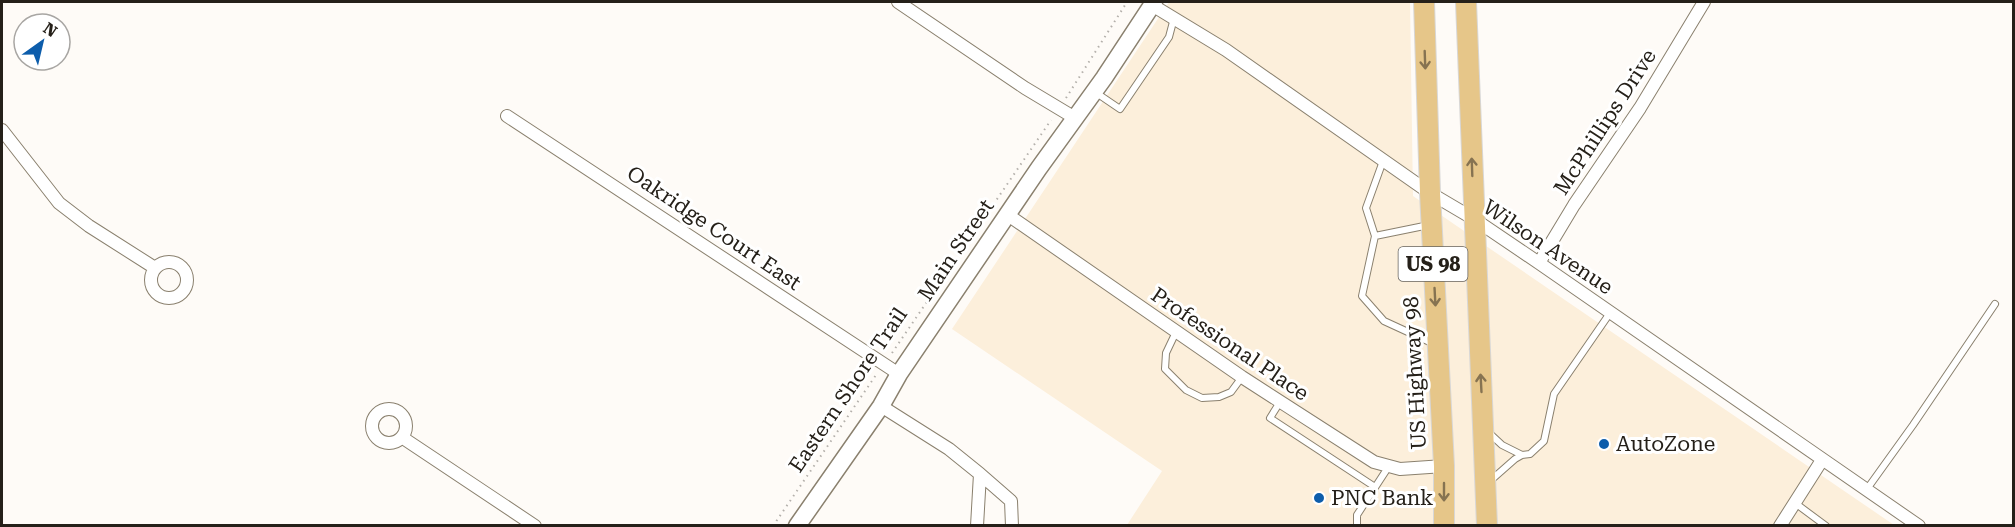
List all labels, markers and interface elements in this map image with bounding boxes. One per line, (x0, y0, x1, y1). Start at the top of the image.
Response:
north arrow (12, 12, 72, 72)
text: N (40, 19, 61, 41)
street label: McPhillips Drive (1549, 45, 1661, 199)
one-way arrow (1420, 49, 1431, 69)
one-way arrow (1466, 158, 1477, 178)
street label: Oakridge Court East (623, 161, 806, 295)
street label: Main Street (913, 195, 999, 305)
street label: Wilson Avenue (1479, 195, 1617, 299)
road number: US 98 (1398, 247, 1468, 281)
street label: Professional Place (1147, 282, 1313, 406)
one-way arrow (1430, 286, 1441, 306)
street label: US Highway 98 (1399, 296, 1431, 450)
street label: Eastern Shore Trail (784, 303, 912, 477)
one-way arrow (1476, 374, 1487, 394)
place label: AutoZone (1616, 432, 1715, 456)
marker: AutoZone (1597, 437, 1611, 451)
one-way arrow (1438, 481, 1450, 501)
place label: PNC Bank (1331, 486, 1433, 510)
marker: PNC Bank (1312, 491, 1326, 505)

